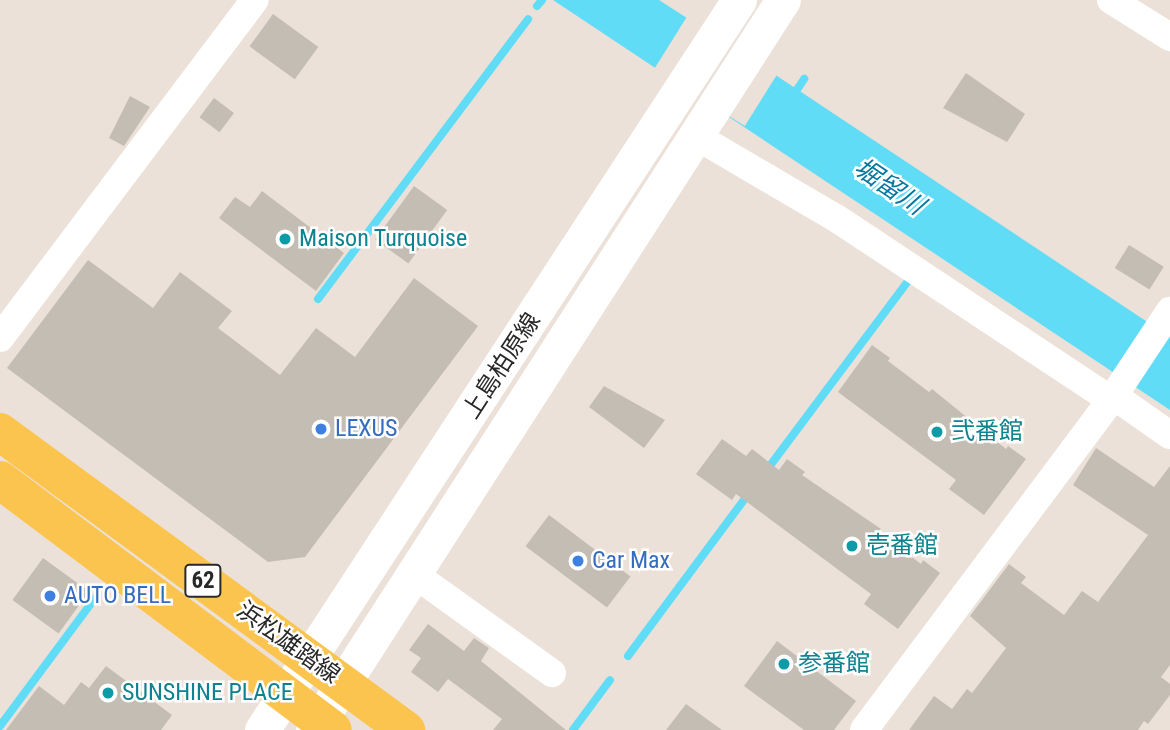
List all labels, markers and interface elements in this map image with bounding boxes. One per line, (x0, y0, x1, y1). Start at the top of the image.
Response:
water label: 堀留川 (848, 152, 930, 222)
place label: Maison Turquoise (299, 225, 468, 253)
marker: Maison Turquoise (277, 231, 293, 247)
street label: 上島柏原線 (457, 308, 547, 424)
place label: LEXUS (335, 415, 397, 443)
place label: 弐番館 (951, 418, 1023, 446)
marker: LEXUS (313, 421, 329, 437)
marker: 弐番館 (929, 424, 945, 440)
place label: 壱番館 (866, 532, 938, 560)
marker: 壱番館 (844, 538, 860, 554)
place label: Car Max (592, 547, 670, 575)
marker: Car Max (570, 553, 586, 569)
road number: 62 (184, 562, 222, 600)
place label: AUTO BELL (64, 582, 171, 610)
marker: AUTO BELL (42, 588, 58, 604)
street label: 浜松雄踏線 (231, 596, 345, 690)
place label: 参番館 (798, 650, 870, 678)
marker: 参番館 (776, 656, 792, 672)
place label: SUNSHINE PLACE (122, 679, 293, 707)
marker: SUNSHINE PLACE (100, 685, 116, 701)

